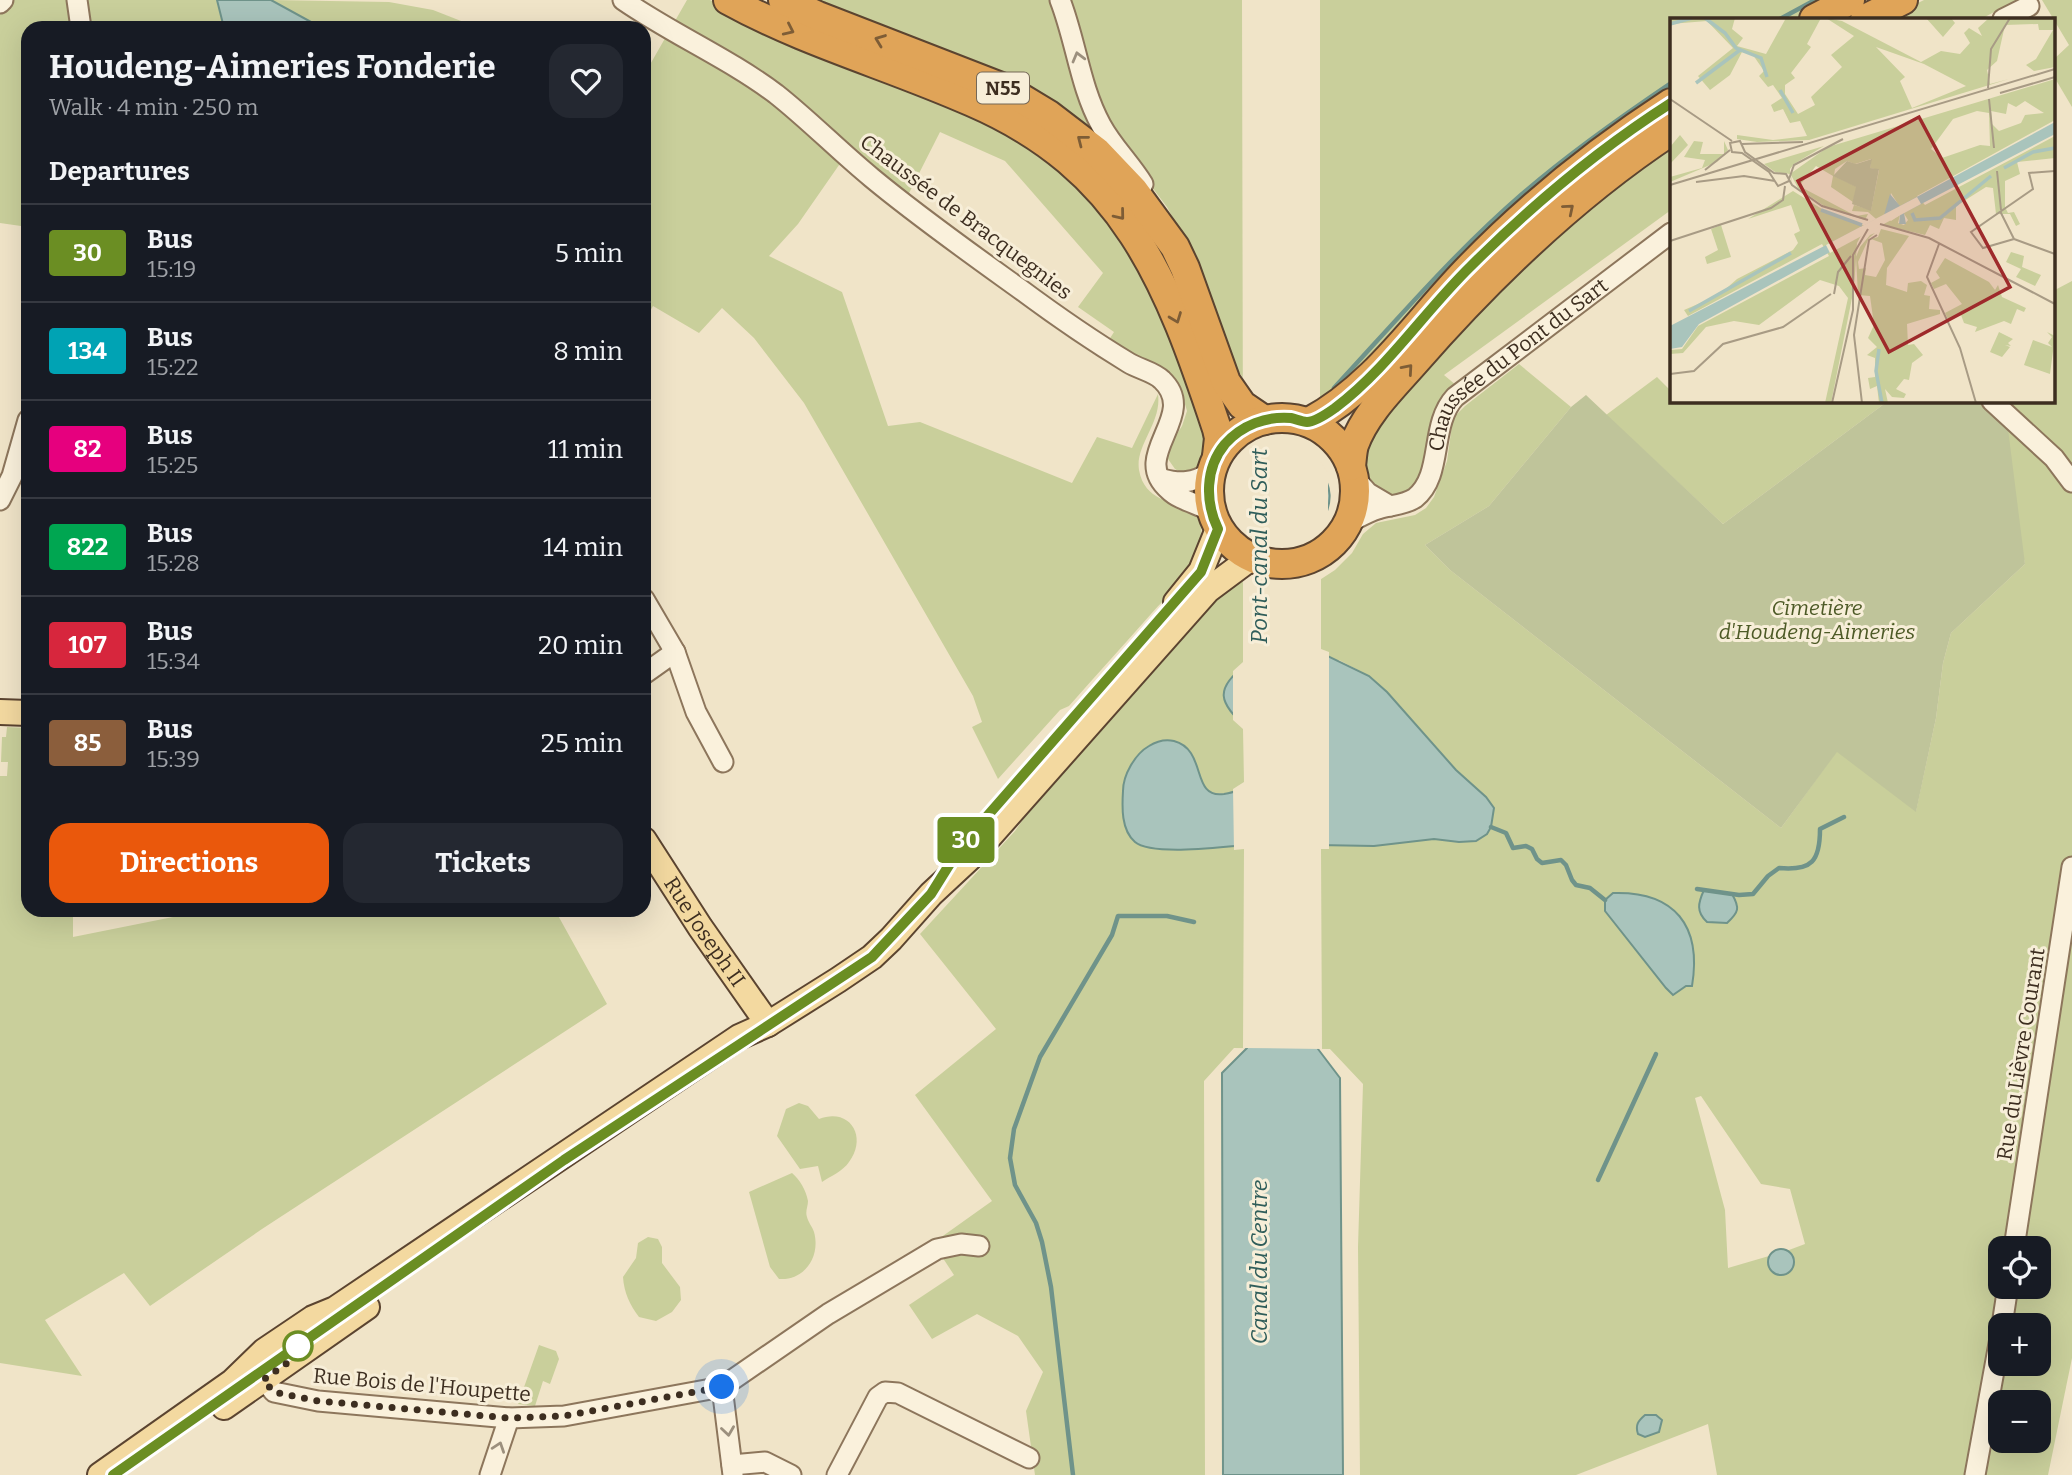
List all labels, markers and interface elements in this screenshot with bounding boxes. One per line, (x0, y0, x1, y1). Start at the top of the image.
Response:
inset map (1670, 18, 2054, 402)
one-way arrow (782, 22, 794, 36)
one-way arrow (874, 34, 886, 48)
button: heart (549, 44, 623, 118)
text: Houdeng-Aimeries Fonderie (49, 47, 496, 87)
one-way arrow (1071, 51, 1086, 63)
road number: N55 (977, 72, 1029, 104)
text: Walk · 4 min · 250 m (49, 93, 258, 121)
street label: Chaussée de Bracquegnies (855, 129, 1077, 305)
one-way arrow (1078, 136, 1090, 149)
text: Departures (49, 156, 190, 187)
one-way arrow (1561, 205, 1574, 217)
one-way arrow (1112, 207, 1125, 219)
text: Bus (147, 224, 193, 255)
text: 5 min (555, 238, 623, 269)
text: 30 (73, 239, 102, 267)
text: 15:19 (147, 255, 196, 283)
street label: Chaussée du Pont du Sart (1423, 272, 1614, 453)
one-way arrow (1167, 311, 1181, 323)
text: Bus (147, 322, 193, 353)
text: 8 min (553, 336, 623, 367)
text: 134 (68, 337, 107, 365)
text: 15:22 (147, 353, 199, 381)
one-way arrow (1400, 364, 1412, 377)
text: Bus (147, 420, 193, 451)
text: 11 min (548, 434, 623, 465)
text: 82 (74, 435, 101, 463)
water label: Pont-canal du Sart (1245, 448, 1273, 644)
text: 15:25 (147, 451, 198, 479)
text: Bus (147, 518, 193, 549)
text: 14 min (543, 532, 623, 563)
text: 822 (67, 533, 108, 561)
text: 15:28 (147, 549, 200, 577)
park label: Cimetière d'Houdeng-Aimeries (1719, 595, 1915, 645)
text: Bus (147, 616, 193, 647)
text: 20 min (538, 630, 623, 661)
text: 107 (68, 631, 107, 659)
text: 15:34 (147, 647, 200, 675)
text: Bus (147, 714, 193, 745)
text: 25 min (541, 728, 623, 759)
text: 85 (74, 729, 101, 757)
text: 15:39 (147, 745, 200, 773)
line badge: 30 (934, 817, 998, 863)
button: Directions (49, 823, 329, 903)
button: Tickets (343, 823, 623, 903)
text: 30 (951, 826, 981, 854)
street label: Rue Joseph II (658, 872, 751, 992)
street label: Rue du Lièvre Courant (1991, 945, 2051, 1162)
water label: Canal du Centre (1245, 1179, 1273, 1344)
map controls (1988, 1236, 2051, 1453)
button: locate (1988, 1236, 2051, 1299)
button: + (1988, 1313, 2051, 1376)
unlabelled marker (283, 1331, 313, 1361)
street label: Rue Bois de l'Houpette (312, 1363, 532, 1407)
your location (704, 1369, 739, 1404)
button: − (1988, 1390, 2051, 1453)
one-way arrow (720, 1425, 735, 1437)
one-way arrow (491, 1441, 505, 1453)

